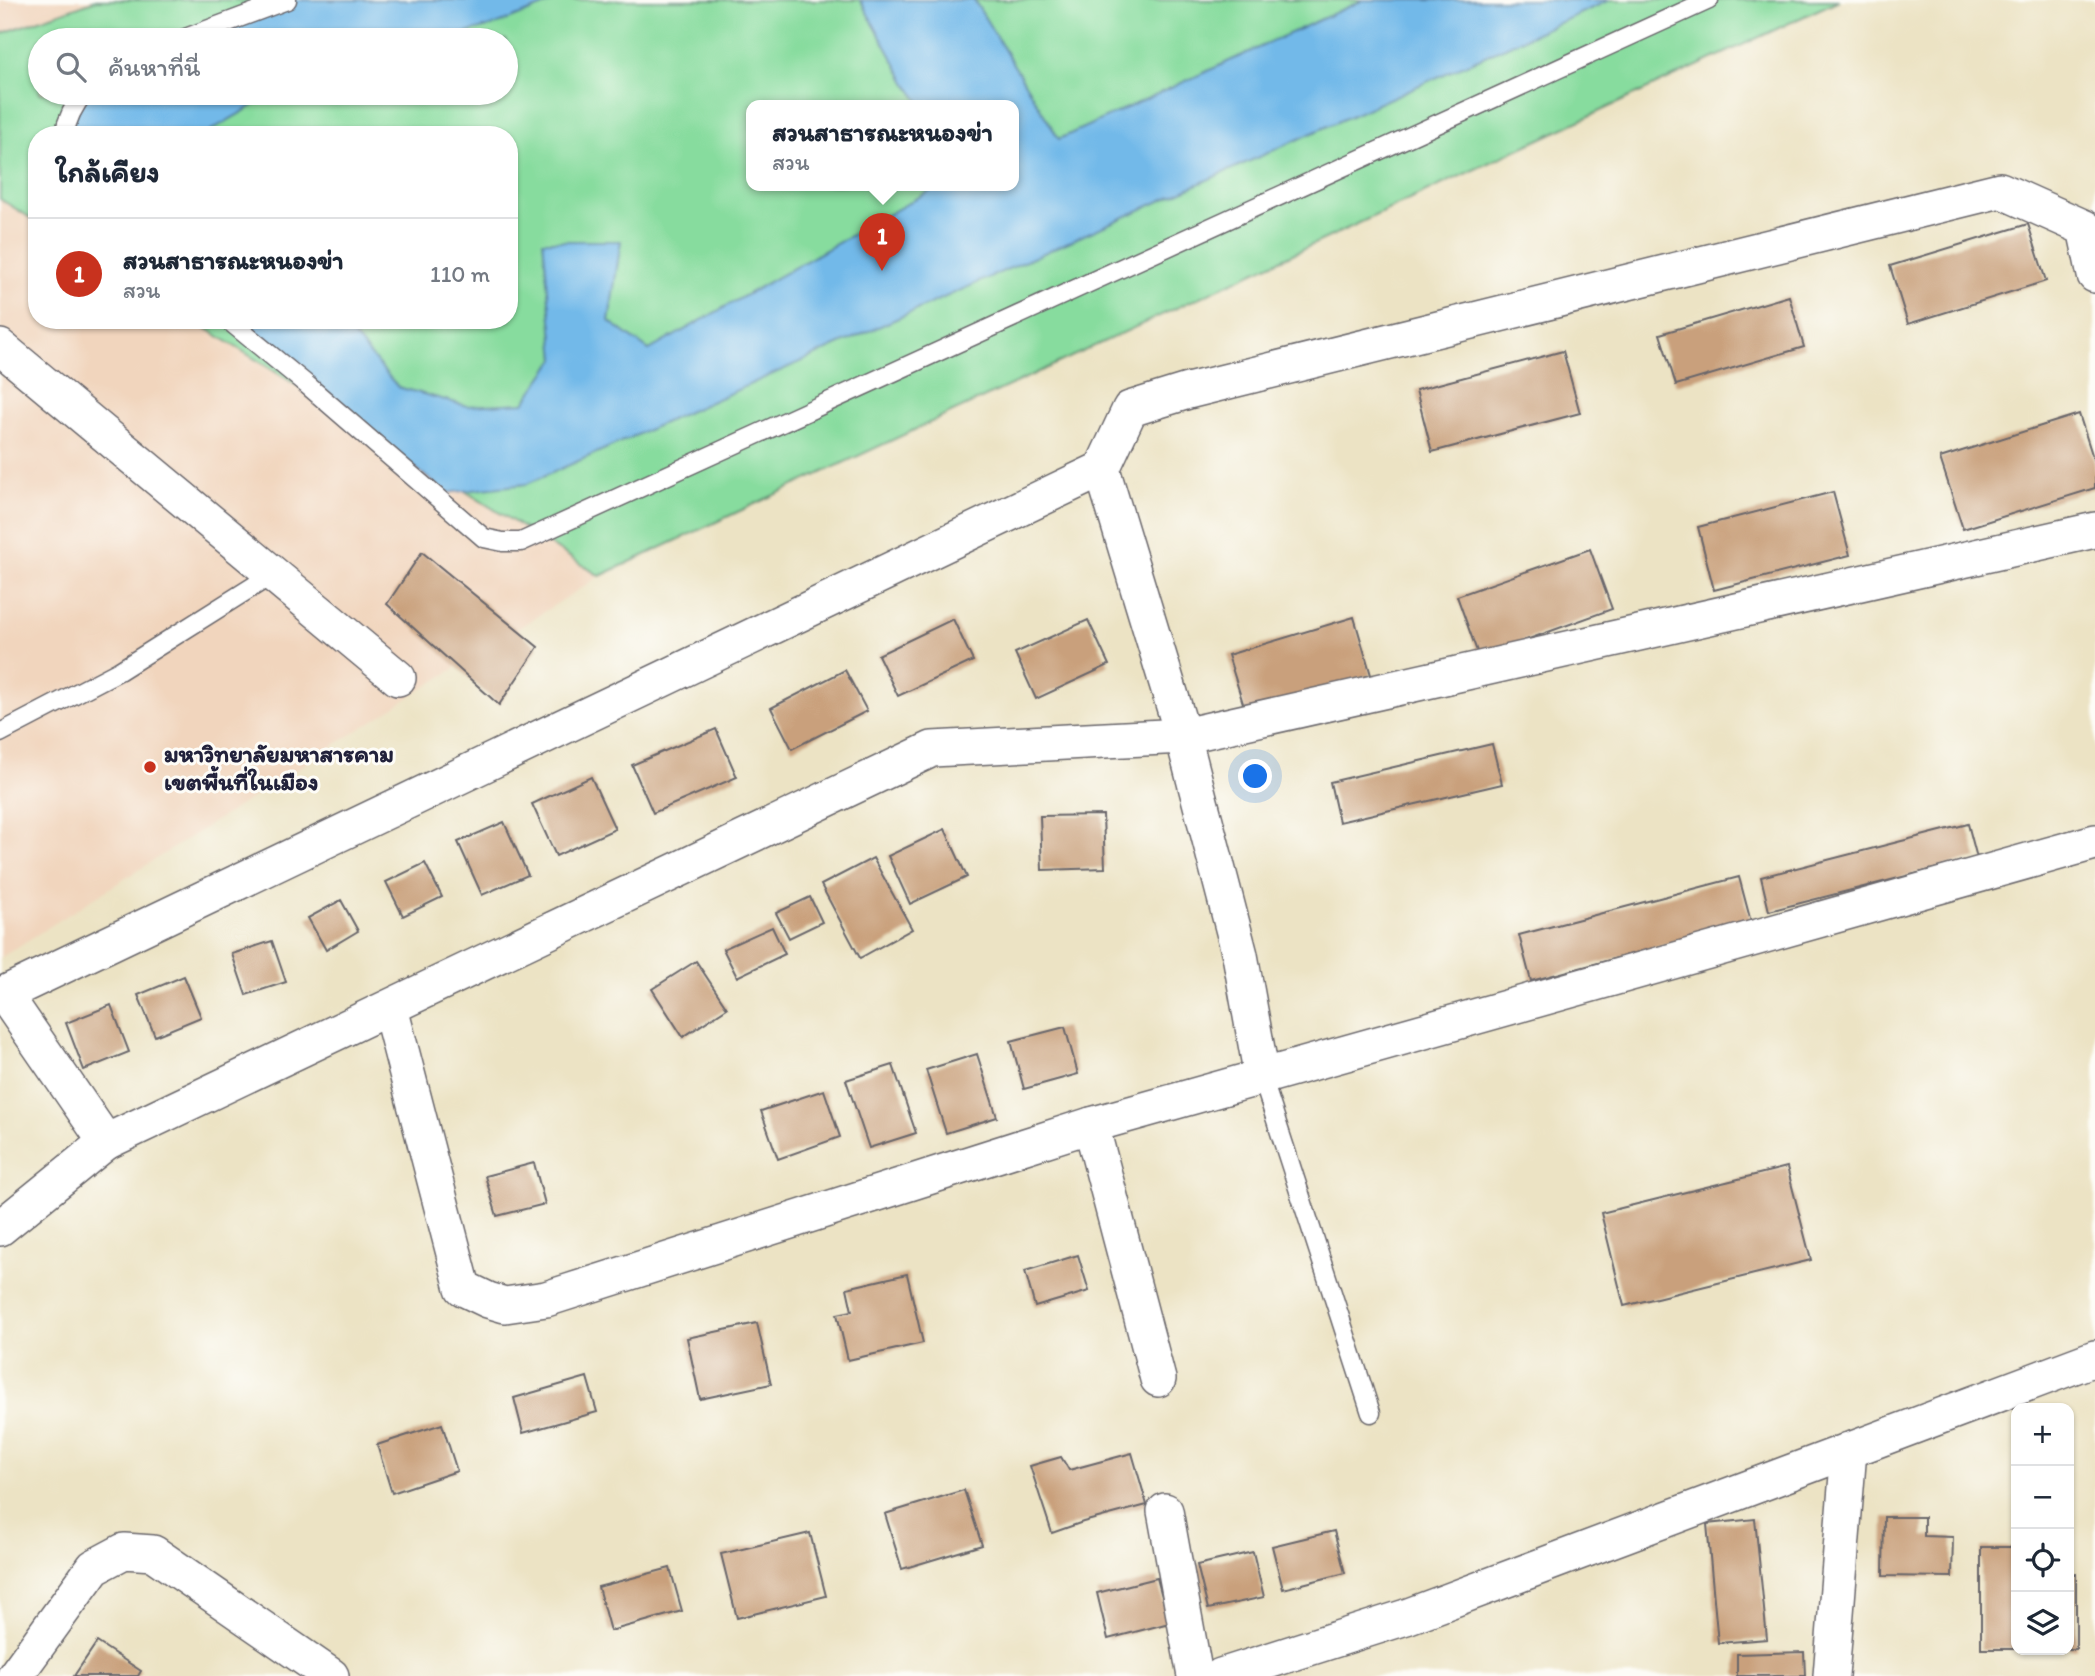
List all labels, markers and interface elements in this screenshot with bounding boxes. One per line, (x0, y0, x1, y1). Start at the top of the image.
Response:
search box (28, 28, 518, 105)
icon: search (52, 48, 90, 86)
text: ค้นหาที่นี่ (108, 51, 201, 83)
popup (746, 100, 1019, 191)
text: สวนสาธารณะหนองข่า (772, 116, 993, 148)
text: สวน (772, 148, 809, 176)
text: ใกล้เคียง (56, 153, 160, 190)
pin: 1 (859, 213, 905, 271)
text: สวนสาธารณะหนองข่า (123, 244, 344, 276)
text: 1 (74, 260, 84, 288)
text: 110 m (430, 260, 490, 288)
text: สวน (123, 276, 160, 304)
place label: มหาวิทยาลัยมหาสารคาม เขตพื้นที่ในเมือง (164, 739, 394, 796)
marker: มหาวิทยาลัยมหาสารคาม เขตพื้นที่ในเมือง (142, 759, 158, 775)
your location (1238, 759, 1272, 793)
map controls (2011, 1403, 2074, 1655)
button: + (2011, 1403, 2074, 1466)
button: − (2011, 1466, 2074, 1529)
button: locate (2011, 1529, 2074, 1592)
button: layers (2011, 1592, 2074, 1655)

